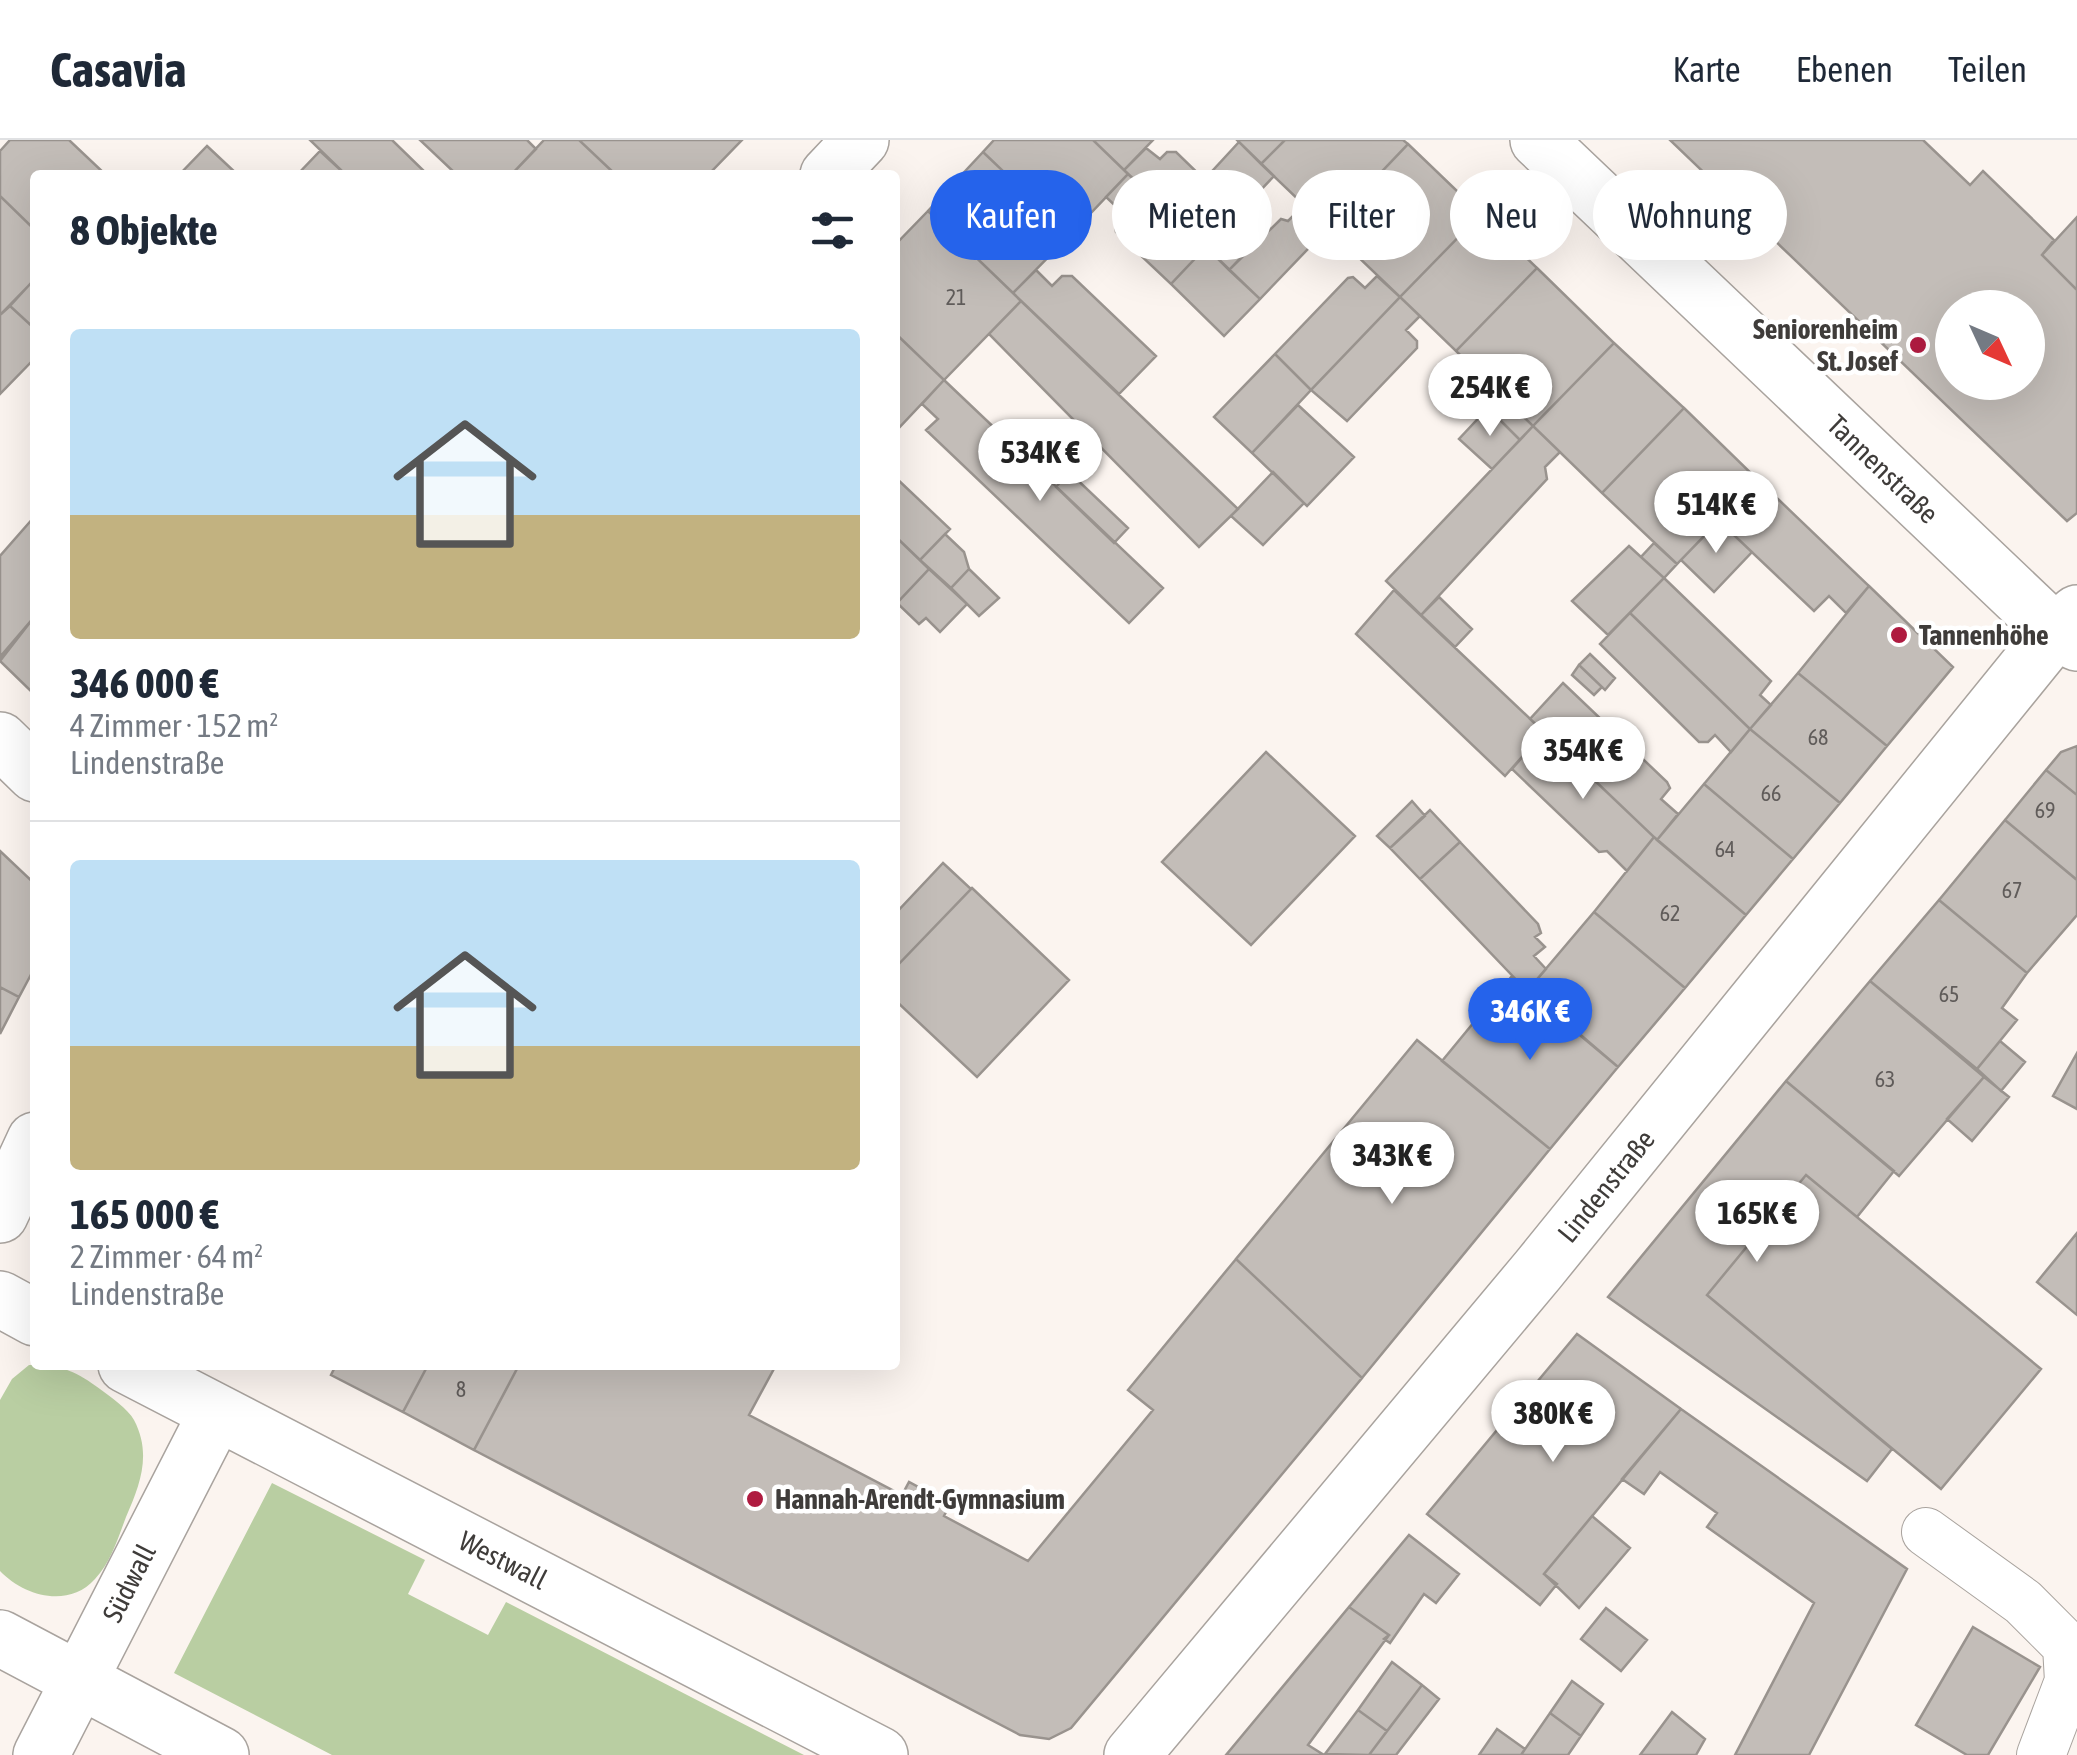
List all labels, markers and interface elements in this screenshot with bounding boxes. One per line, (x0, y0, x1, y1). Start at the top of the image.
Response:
text: Casavia (50, 42, 186, 97)
text: Karte (1672, 49, 1741, 89)
text: Ebenen (1796, 49, 1893, 89)
text: Teilen (1948, 49, 2027, 89)
chip: Kaufen (930, 170, 1092, 260)
chip: Mieten (1112, 170, 1272, 260)
chip: Filter (1292, 170, 1430, 260)
chip: Neu (1450, 170, 1573, 260)
chip: Wohnung (1593, 170, 1787, 260)
icon: filters (805, 203, 860, 258)
text: 8 Objekte (70, 206, 218, 254)
house number: 21 (946, 284, 966, 310)
north arrow (1935, 290, 2045, 400)
map controls (1935, 290, 2045, 400)
place label: Seniorenheim St. Josef (1753, 313, 1898, 377)
marker: Seniorenheim St. Josef (1907, 334, 1929, 356)
pin: 254K € (1409, 354, 1571, 439)
text: 254K € (1450, 368, 1530, 405)
icon: home (375, 394, 555, 574)
street label: Tannenstraße (1821, 408, 1945, 530)
pin: 534K € (959, 419, 1121, 504)
text: 534K € (1000, 433, 1080, 470)
pin: 514K € (1635, 471, 1797, 556)
text: 514K € (1676, 485, 1756, 522)
place label: Tannenhöhe (1919, 619, 2049, 651)
marker: Tannenhöhe (1888, 624, 1910, 646)
text: 346 000 € (70, 659, 219, 707)
text: 4 Zimmer · 152 m² (70, 707, 278, 744)
pin: 354K € (1502, 717, 1664, 802)
house number: 68 (1808, 724, 1828, 750)
text: 354K € (1543, 731, 1623, 768)
text: Lindenstraße (70, 744, 224, 781)
house number: 66 (1761, 780, 1781, 806)
house number: 69 (2035, 797, 2055, 823)
house number: 64 (1715, 836, 1735, 862)
house number: 67 (2002, 877, 2022, 903)
house number: 62 (1660, 900, 1680, 926)
icon: home (375, 925, 555, 1105)
pin: 346K € (1449, 978, 1611, 1063)
house number: 65 (1939, 981, 1959, 1007)
text: 346K € (1490, 992, 1570, 1029)
house number: 63 (1875, 1066, 1895, 1092)
pin: 343K € (1311, 1122, 1473, 1207)
street label: Lindenstraße (1551, 1123, 1661, 1249)
text: 343K € (1352, 1136, 1432, 1173)
pin: 165K € (1676, 1180, 1838, 1265)
text: 165 000 € (70, 1190, 219, 1238)
text: 165K € (1717, 1194, 1797, 1231)
text: 2 Zimmer · 64 m² (70, 1238, 263, 1275)
text: Lindenstraße (70, 1275, 224, 1312)
house number: 8 (456, 1376, 466, 1402)
pin: 380K € (1472, 1380, 1634, 1465)
text: 380K € (1513, 1394, 1593, 1431)
place label: Hannah-Arendt-Gymnasium (775, 1483, 1065, 1515)
marker: Hannah-Arendt-Gymnasium (744, 1488, 766, 1510)
street label: Westwall (454, 1524, 553, 1596)
street label: Südwall (96, 1538, 162, 1627)

